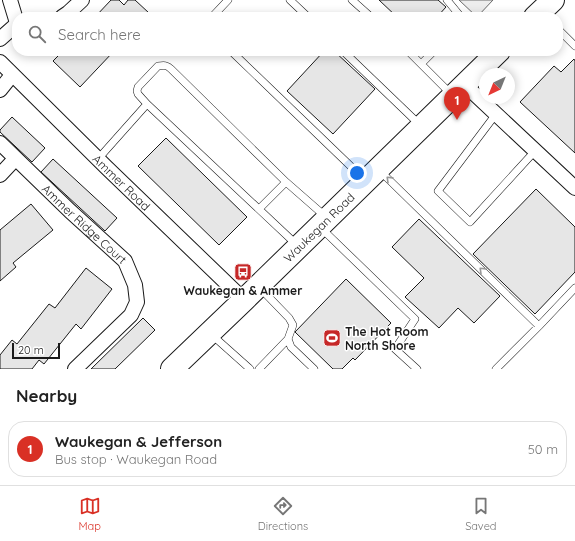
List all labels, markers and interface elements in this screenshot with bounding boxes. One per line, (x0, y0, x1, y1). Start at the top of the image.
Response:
search box (12, 12, 563, 56)
icon: search (26, 23, 48, 45)
text: Search here (58, 25, 141, 44)
north arrow (479, 68, 515, 104)
pin: 1 (444, 87, 470, 120)
street label: Ammer Road (90, 151, 154, 213)
your location (347, 163, 367, 183)
one-way arrow (386, 176, 394, 184)
street label: Ammer Ridge Court (39, 181, 130, 267)
street label: Waukegan Road (280, 189, 357, 265)
bus stop icon: Waukegan & Ammer (233, 262, 253, 282)
one-way arrow (479, 267, 487, 275)
place label: Waukegan & Ammer (184, 283, 302, 298)
place label: The Hot Room North Shore (345, 324, 429, 353)
sports icon: The Hot Room North Shore (322, 328, 342, 348)
scale bar (12, 341, 60, 360)
text: 20 m (18, 343, 44, 357)
text: Nearby (16, 385, 77, 406)
text: Waukegan & Jefferson (55, 432, 222, 451)
text: 1 (27, 441, 33, 457)
text: 50 m (528, 441, 558, 457)
text: Bus stop · Waukegan Road (55, 451, 217, 467)
tab: Map (78, 495, 101, 533)
tab: Directions (258, 495, 308, 533)
tab: Saved (465, 495, 497, 533)

